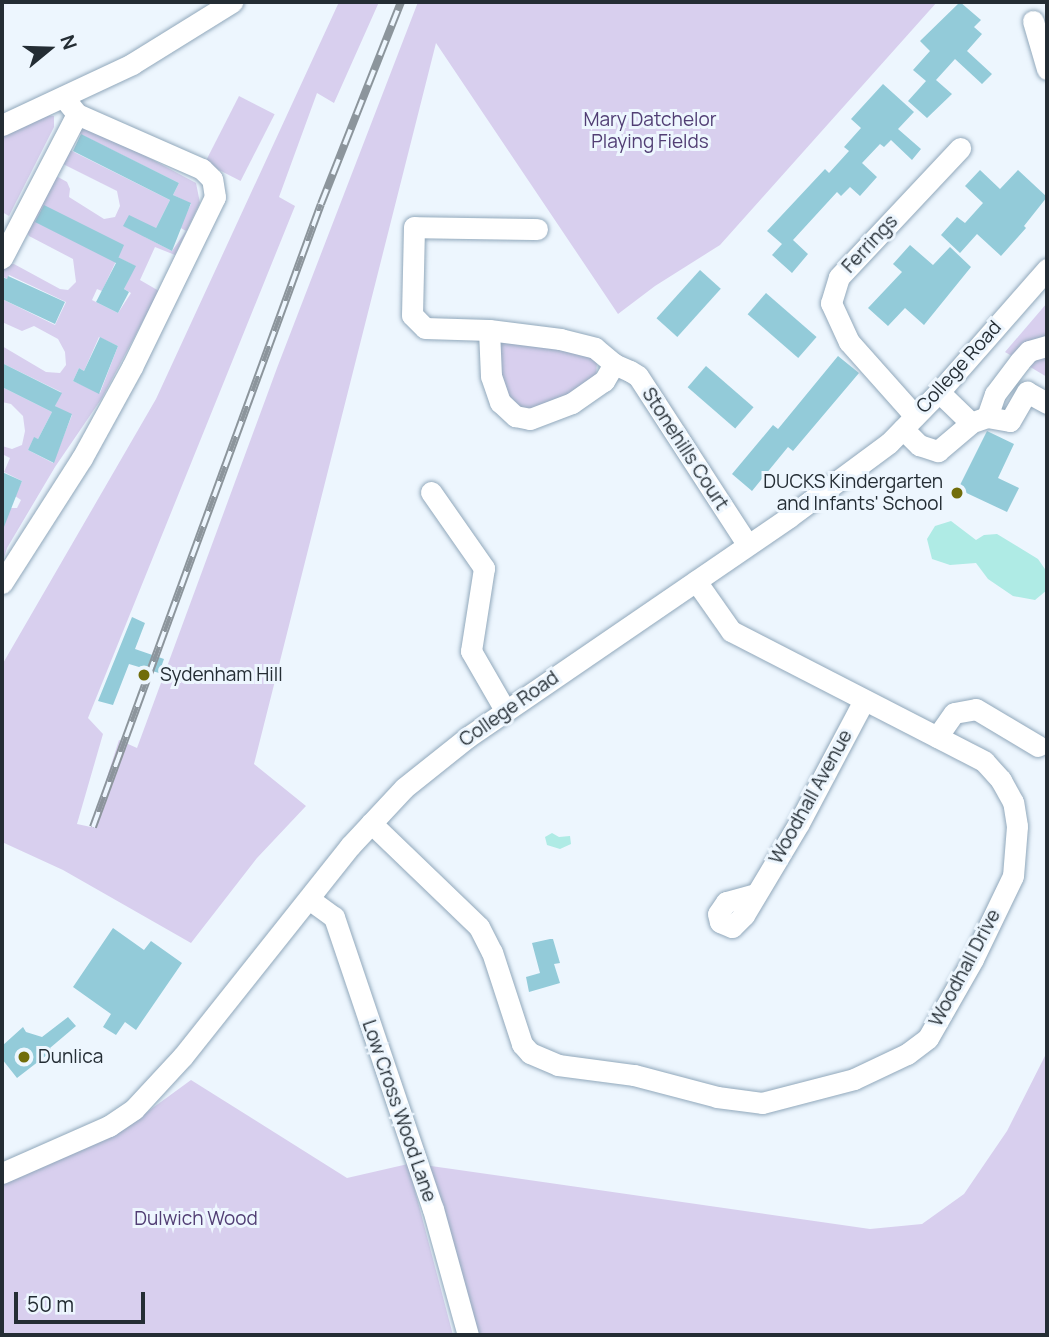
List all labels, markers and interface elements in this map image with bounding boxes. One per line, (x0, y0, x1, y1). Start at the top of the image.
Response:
north arrow (14, 14, 84, 84)
text: N (54, 31, 83, 53)
park label: Mary Datchelor Playing Fields (583, 109, 717, 153)
street label: Ferrings (837, 210, 903, 278)
street label: College Road (912, 316, 1006, 418)
street label: Stonehills Court (637, 383, 733, 515)
place label: DUCKS Kindergarten and Infants' School (763, 471, 943, 515)
marker: DUCKS Kindergarten and Infants' School (949, 485, 965, 501)
place label: Sydenham Hill (160, 664, 283, 686)
marker: Sydenham Hill (134, 665, 154, 685)
street label: College Road (455, 666, 563, 752)
street label: Woodhall Avenue (765, 726, 857, 868)
street label: Woodhall Drive (925, 906, 1005, 1030)
street label: Low Cross Wood Lane (357, 1017, 441, 1205)
place label: Dunlica (38, 1046, 103, 1068)
marker: Dunlica (16, 1049, 32, 1065)
park label: Dulwich Wood (134, 1208, 258, 1230)
scale bar (18, 1278, 149, 1322)
text: 50 m (27, 1290, 74, 1318)

